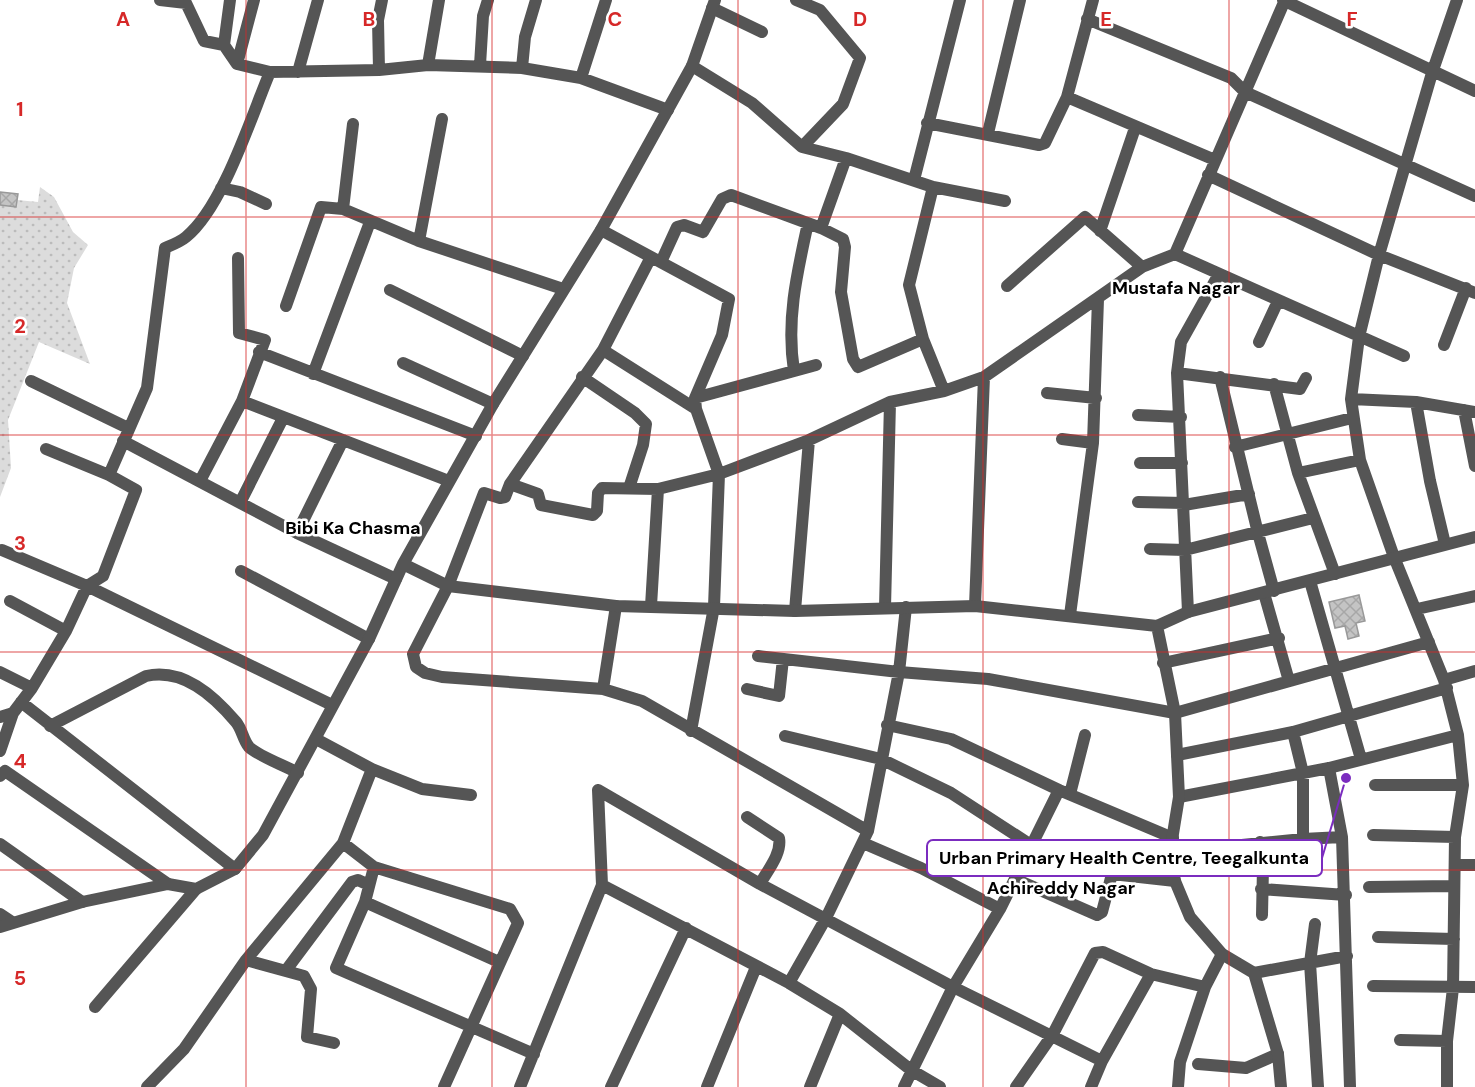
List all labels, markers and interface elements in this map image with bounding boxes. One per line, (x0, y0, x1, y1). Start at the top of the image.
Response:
text: A (116, 6, 130, 32)
text: B (363, 6, 375, 32)
text: C (608, 6, 622, 32)
text: D (853, 6, 867, 32)
text: E (1100, 6, 1112, 32)
text: F (1346, 6, 1358, 32)
text: 1 (16, 96, 24, 122)
district label: Mustafa Nagar (1112, 276, 1240, 300)
text: 2 (14, 313, 26, 339)
district label: Bibi Ka Chasma (285, 516, 421, 540)
text: 3 (14, 530, 26, 556)
text: 4 (14, 748, 27, 774)
callout: Urban Primary Health Centre, Teegalkunta (927, 840, 1322, 876)
text: Urban Primary Health Centre, Teegalkunta (939, 846, 1309, 870)
district label: Achireddy Nagar (987, 876, 1135, 900)
text: 5 (14, 965, 26, 991)

